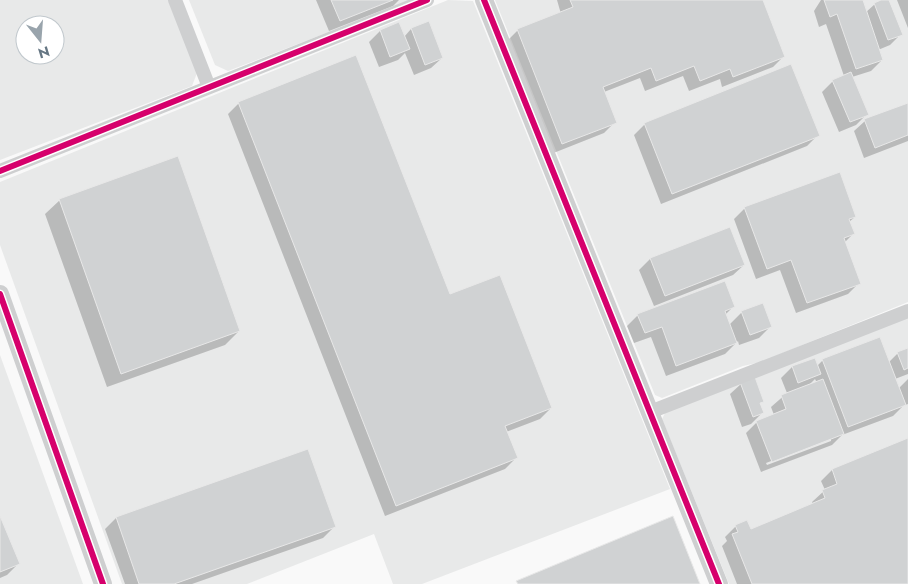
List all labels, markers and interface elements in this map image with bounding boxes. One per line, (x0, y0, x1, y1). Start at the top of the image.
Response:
north arrow (15, 15, 65, 65)
text: N (36, 41, 52, 64)

